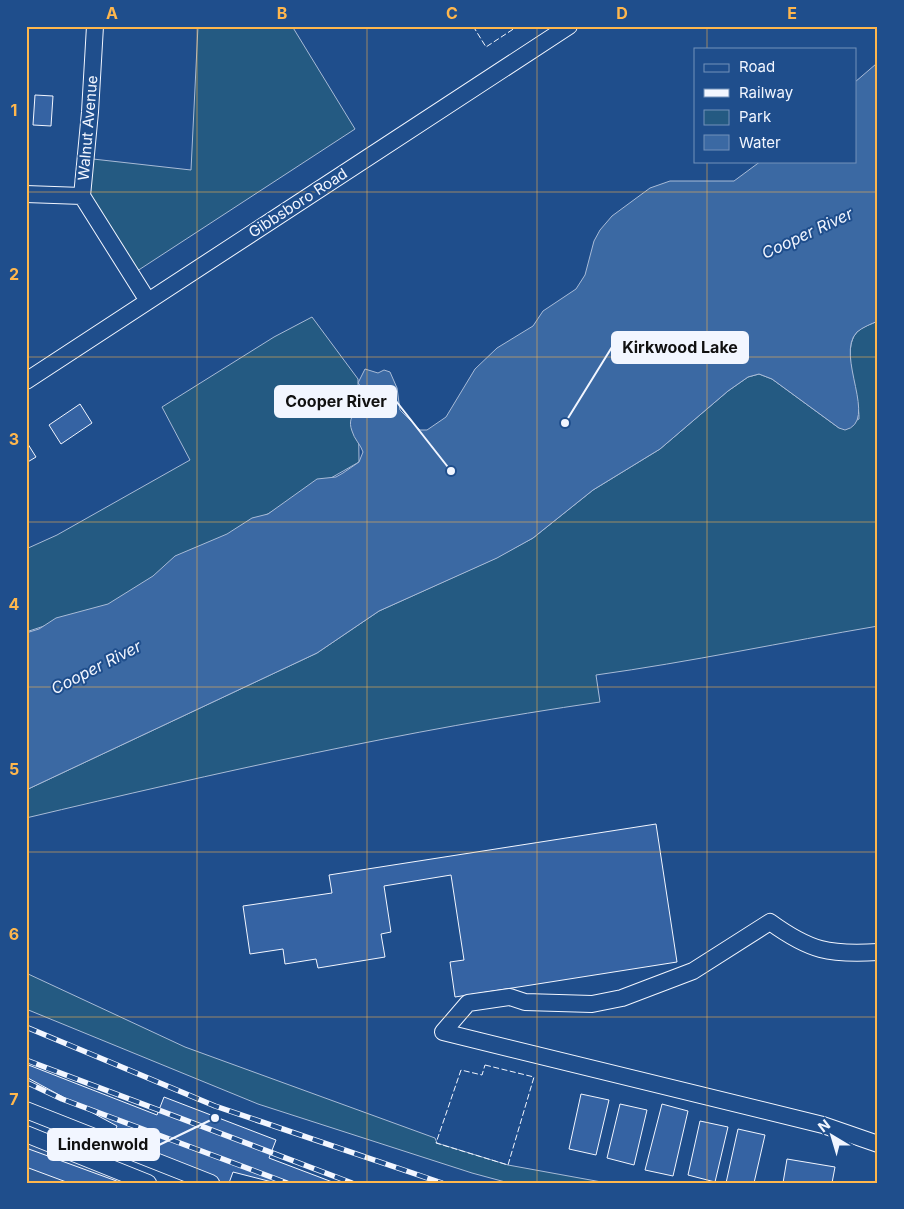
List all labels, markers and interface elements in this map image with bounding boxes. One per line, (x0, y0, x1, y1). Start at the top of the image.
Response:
text: A (106, 3, 118, 23)
text: B (277, 3, 287, 23)
text: C (446, 3, 458, 23)
text: D (616, 3, 628, 23)
text: E (787, 3, 797, 23)
legend (694, 48, 856, 162)
text: Road (739, 57, 775, 76)
street label: Walnut Avenue (73, 75, 102, 181)
text: Railway (739, 83, 794, 102)
text: 1 (11, 100, 17, 120)
text: Park (739, 107, 772, 126)
text: Water (739, 133, 781, 152)
street label: Gibbsboro Road (245, 164, 351, 242)
water label: Cooper River (758, 203, 857, 263)
text: 2 (9, 264, 19, 284)
callout: Kirkwood Lake (612, 332, 748, 363)
text: Kirkwood Lake (622, 337, 738, 357)
callout: Cooper River (275, 386, 396, 417)
text: Cooper River (285, 391, 387, 411)
text: 3 (9, 429, 19, 449)
text: 4 (9, 594, 20, 614)
water label: Cooper River (48, 635, 145, 698)
text: 5 (9, 759, 19, 779)
text: 6 (9, 924, 19, 944)
text: 7 (9, 1089, 19, 1109)
north arrow (806, 1112, 856, 1162)
text: N (814, 1115, 833, 1135)
callout: Lindenwold (48, 1129, 159, 1160)
text: Lindenwold (58, 1134, 148, 1154)

